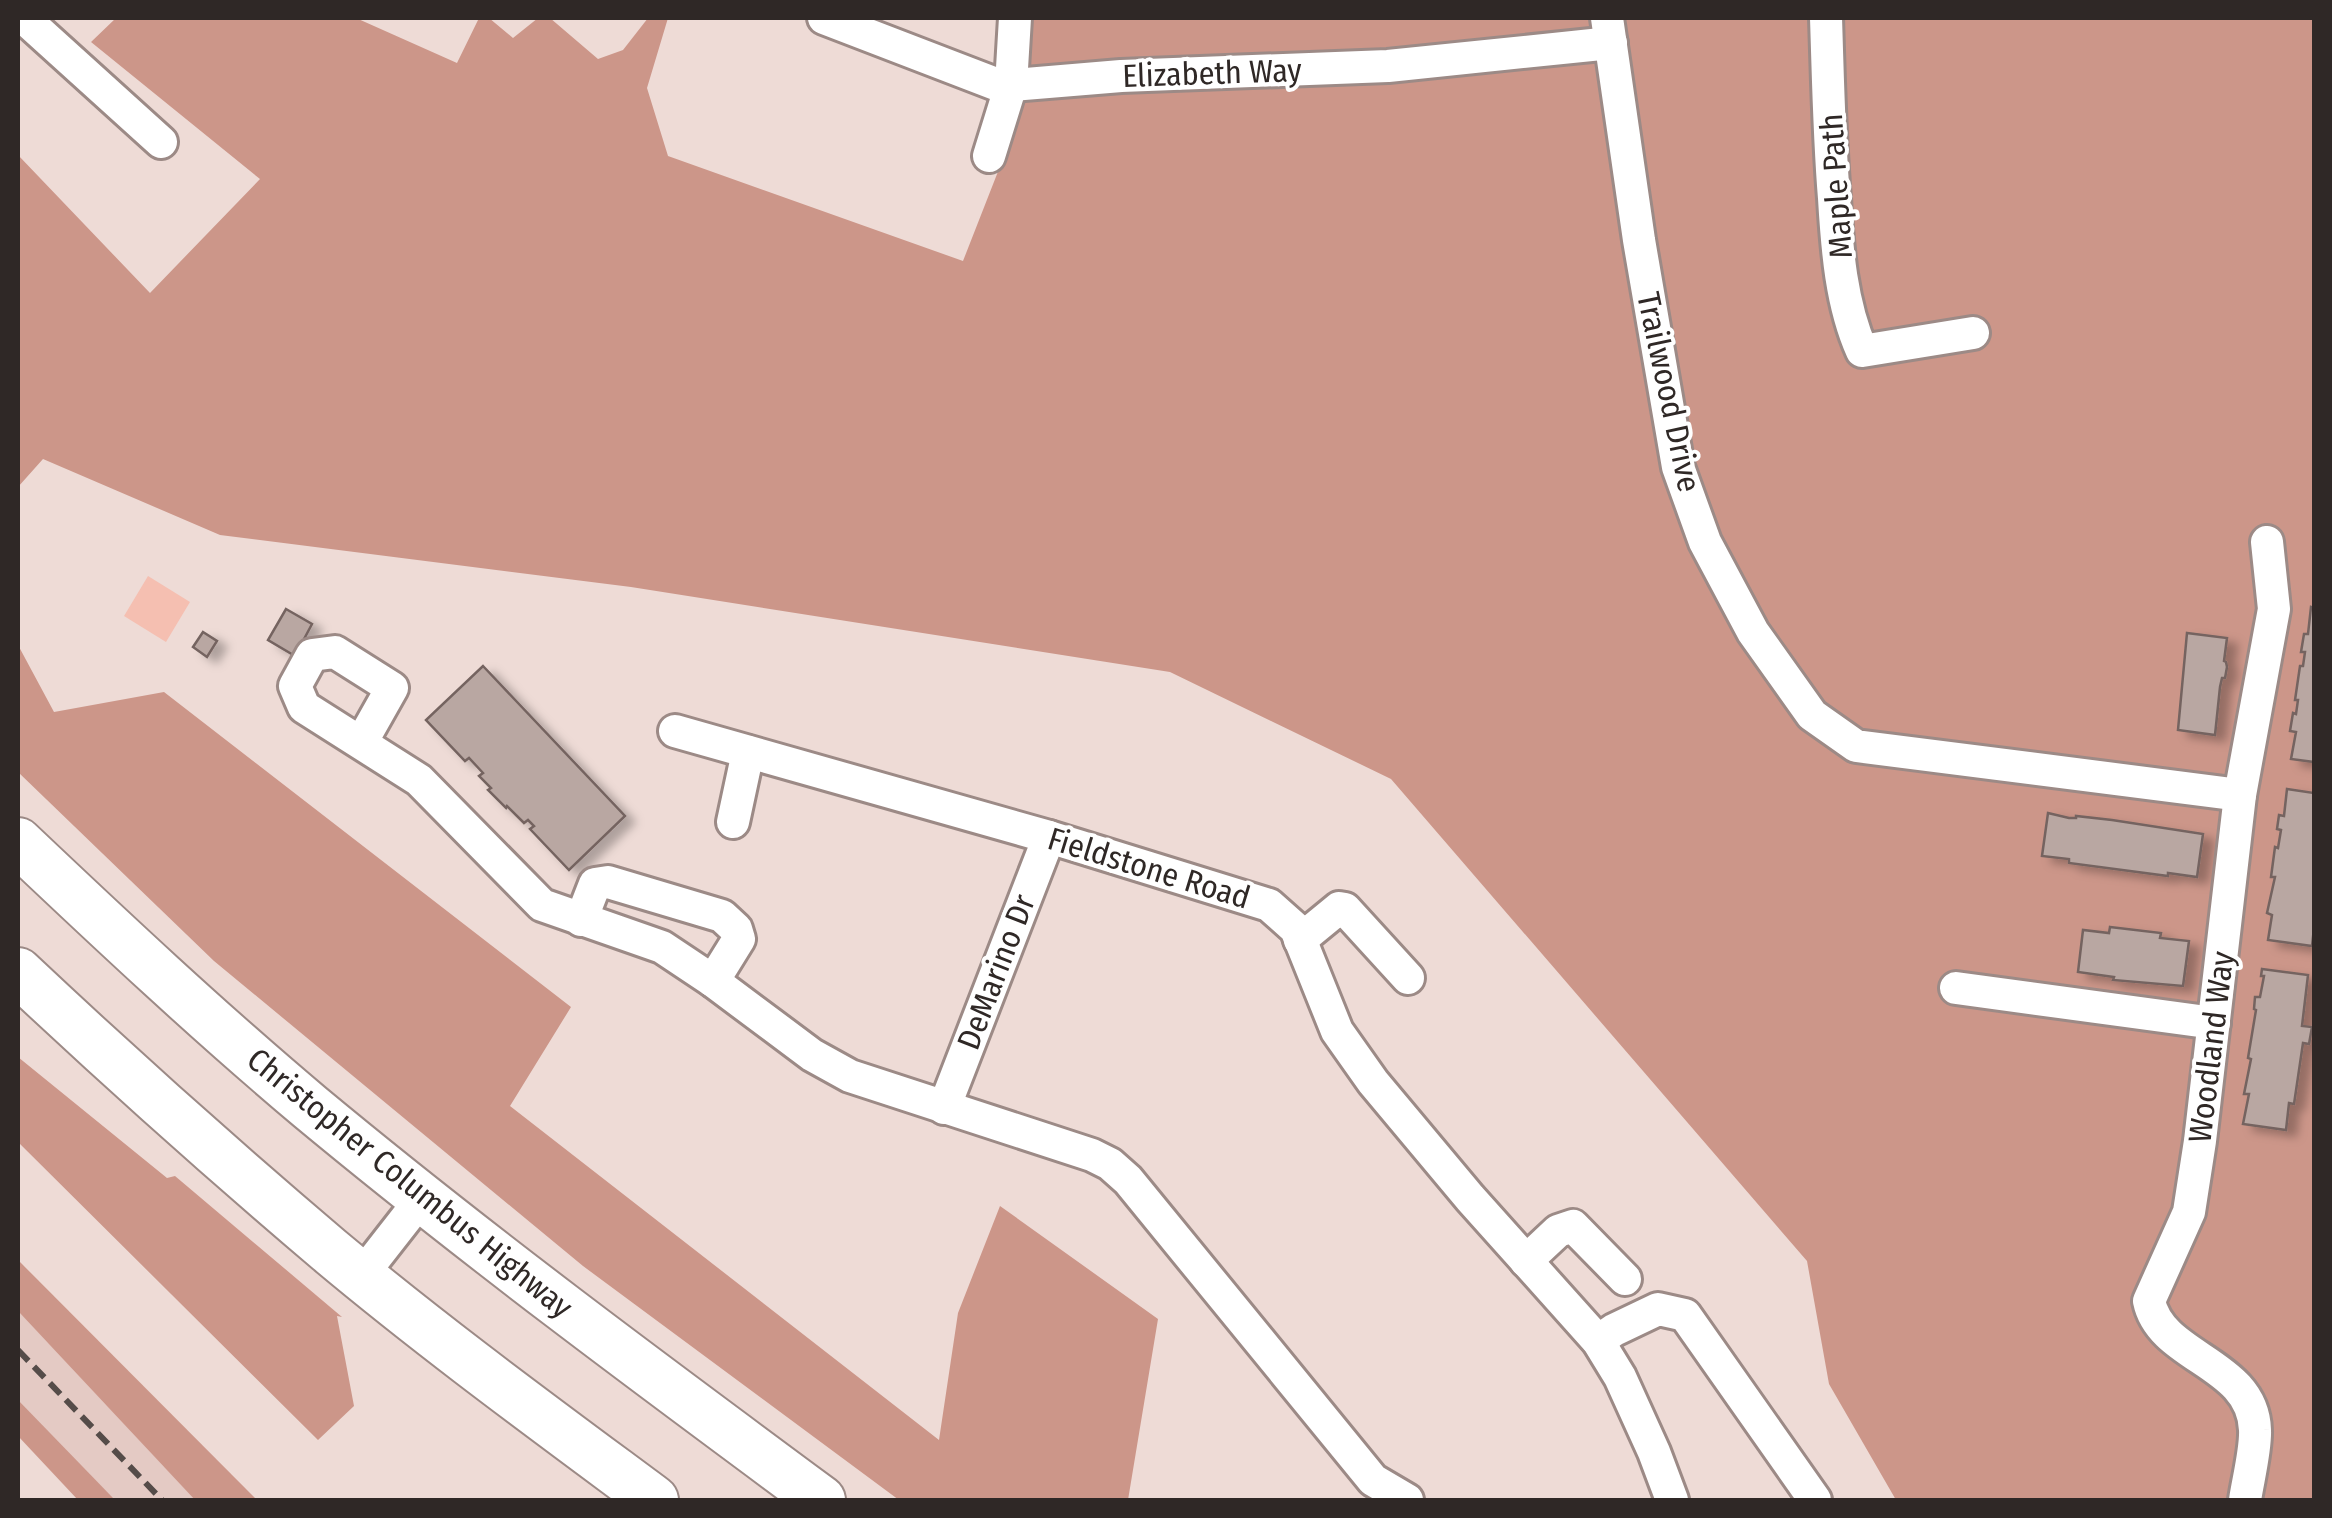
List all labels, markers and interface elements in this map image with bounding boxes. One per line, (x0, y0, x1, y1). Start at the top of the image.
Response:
street label: Elizabeth Way (1122, 51, 1303, 95)
street label: Maple Path (1812, 112, 1860, 260)
street label: Trailwood Drive (1629, 289, 1709, 495)
street label: Fieldstone Road (1043, 819, 1255, 917)
street label: DeMarino Dr (949, 889, 1043, 1055)
street label: Woodland Way (2180, 948, 2242, 1145)
street label: Christopher Columbus Highway (240, 1040, 581, 1326)

